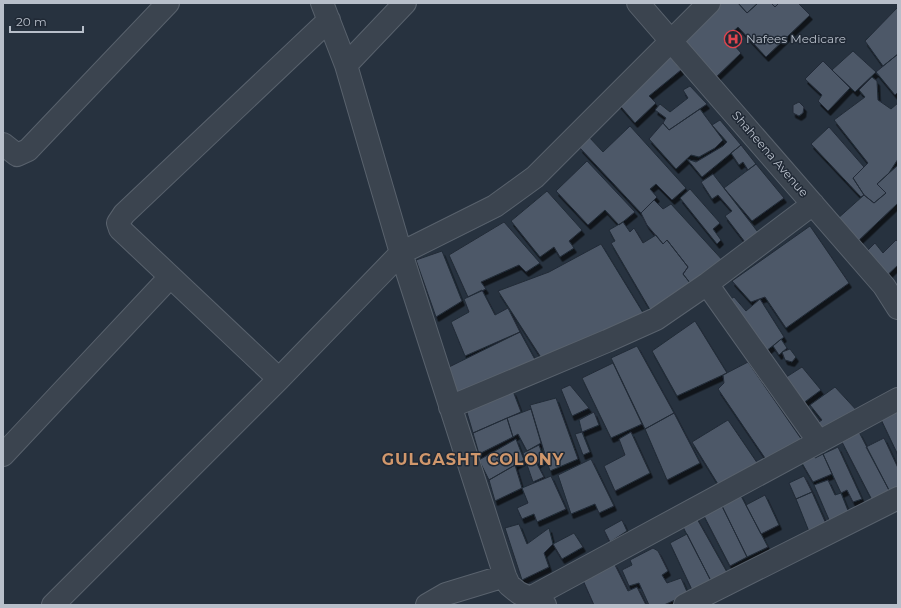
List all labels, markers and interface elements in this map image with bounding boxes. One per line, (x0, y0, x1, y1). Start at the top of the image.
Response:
scale bar (10, 8, 83, 34)
text: 20 m (16, 14, 47, 29)
hospital icon: Nafees Medicare (723, 29, 743, 49)
place label: Nafees Medicare (746, 31, 846, 46)
street label: Shaheena Avenue (729, 108, 812, 200)
district label: GULGASHT COLONY (382, 450, 565, 469)

